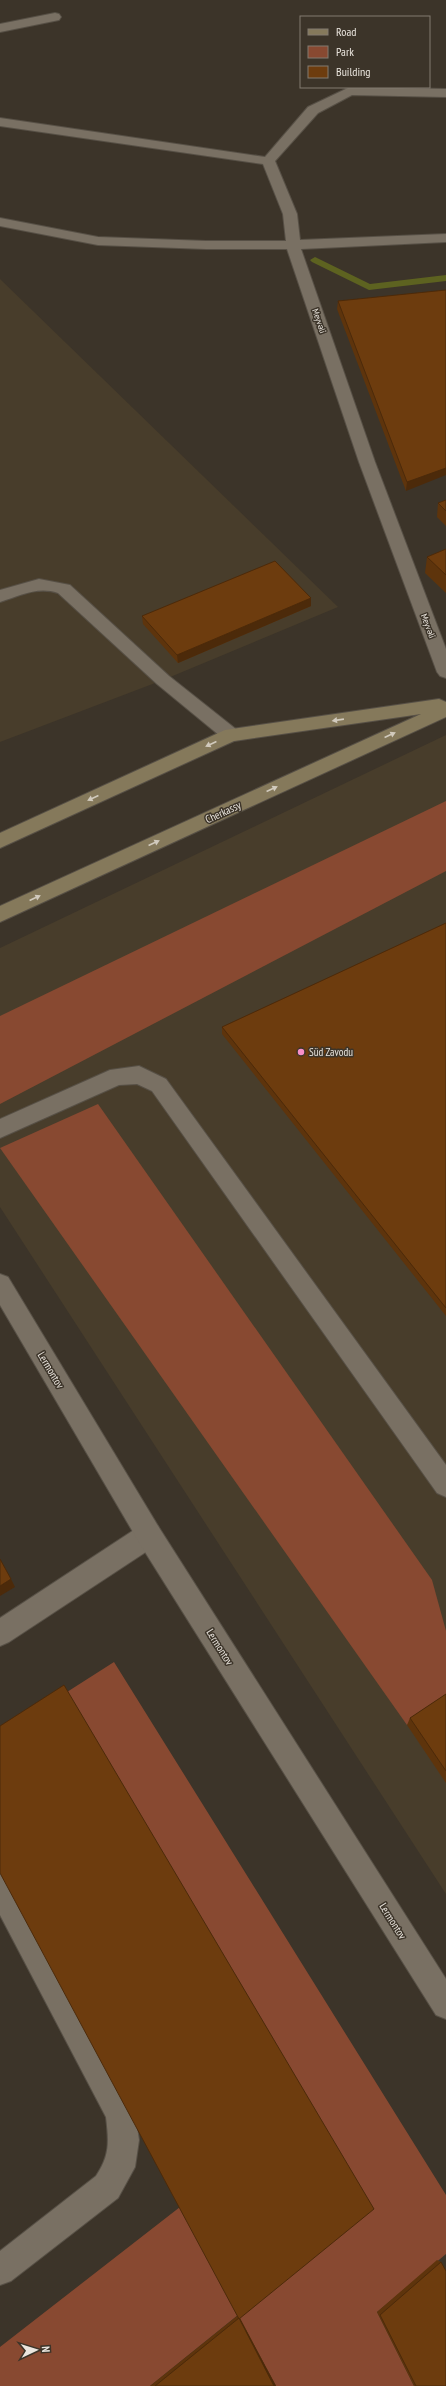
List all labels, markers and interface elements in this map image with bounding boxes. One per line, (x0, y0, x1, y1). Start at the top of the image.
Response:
legend (300, 16, 430, 88)
text: Road (336, 24, 356, 39)
text: Park (336, 44, 354, 59)
text: Building (336, 64, 371, 79)
street label: Meyvəli (310, 307, 329, 335)
street label: Meyvəli (419, 612, 438, 640)
one-way arrow (332, 717, 344, 723)
one-way arrow (384, 732, 396, 738)
one-way arrow (206, 741, 217, 747)
one-way arrow (266, 786, 278, 792)
one-way arrow (87, 795, 99, 801)
street label: Cherkassy (203, 797, 244, 826)
one-way arrow (148, 840, 160, 846)
one-way arrow (30, 894, 42, 900)
place label: Süd Zavodu (309, 1045, 353, 1059)
marker: Süd Zavodu (296, 1047, 306, 1057)
street label: Lermontov (35, 1349, 68, 1391)
street label: Lermontov (203, 1626, 237, 1668)
street label: Lermontov (376, 1900, 410, 1942)
north arrow (16, 2330, 56, 2370)
text: N (39, 2346, 53, 2353)

